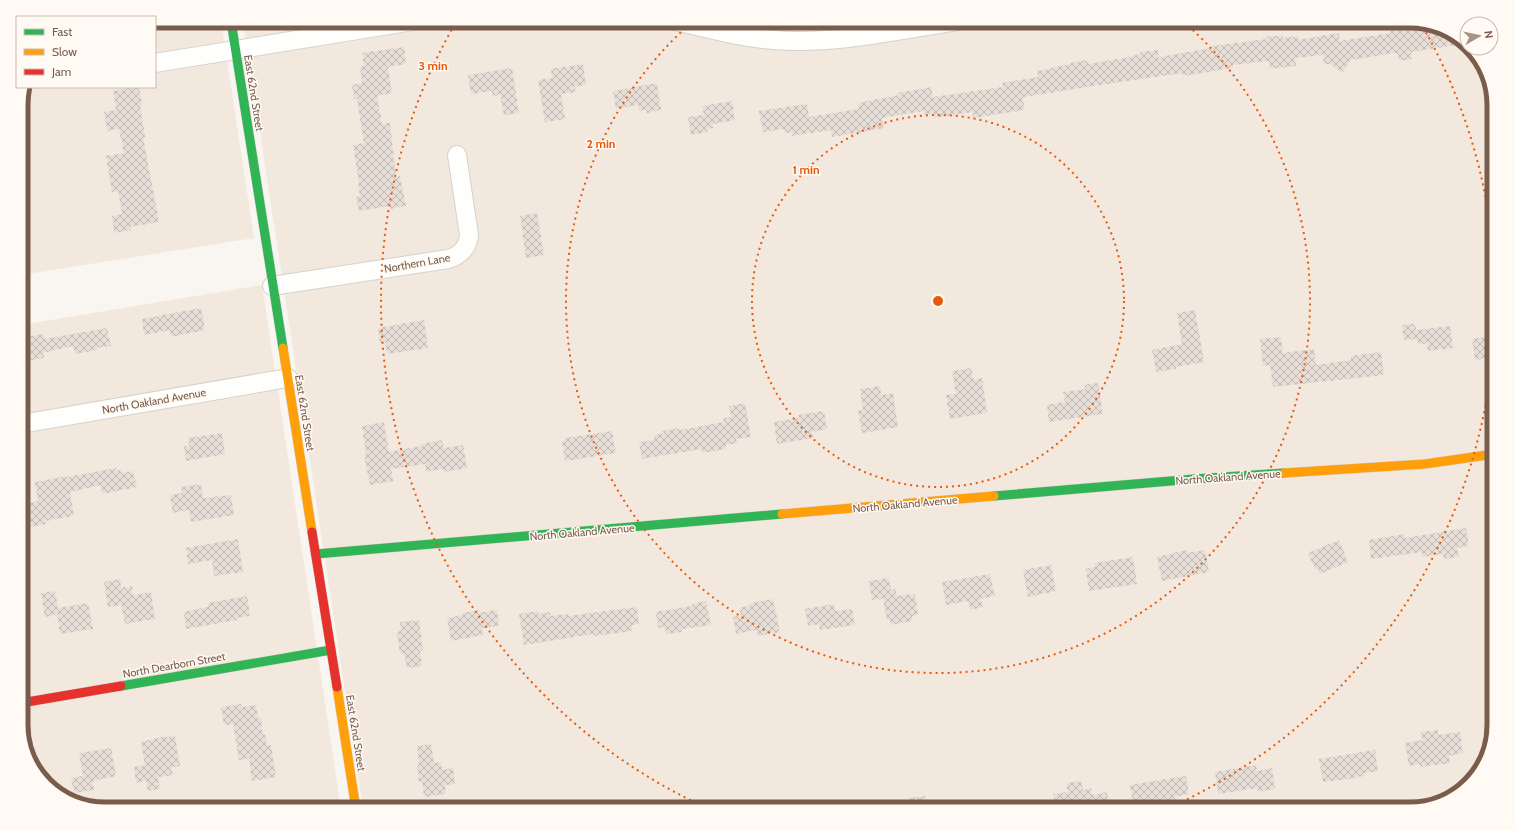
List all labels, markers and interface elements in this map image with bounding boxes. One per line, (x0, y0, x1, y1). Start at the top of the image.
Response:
legend (16, 16, 156, 88)
north arrow (1459, 16, 1499, 56)
text: Fast (52, 24, 72, 39)
text: N (1481, 29, 1496, 39)
text: Slow (52, 44, 77, 59)
street label: East 62nd Street (241, 54, 267, 132)
text: 3 min (418, 58, 448, 73)
text: Jam (51, 64, 71, 79)
text: 2 min (587, 136, 615, 151)
text: 1 min (792, 162, 820, 177)
street label: Northern Lane (383, 250, 452, 276)
centre of rings (931, 294, 945, 308)
street label: East 62nd Street (292, 374, 318, 452)
street label: North Oakland Avenue (101, 385, 207, 417)
street label: North Oakland Avenue (1175, 466, 1281, 488)
street label: North Oakland Avenue (852, 492, 958, 516)
street label: North Oakland Avenue (529, 520, 635, 544)
street label: North Dearborn Street (122, 649, 227, 681)
street label: East 62nd Street (343, 694, 369, 772)

